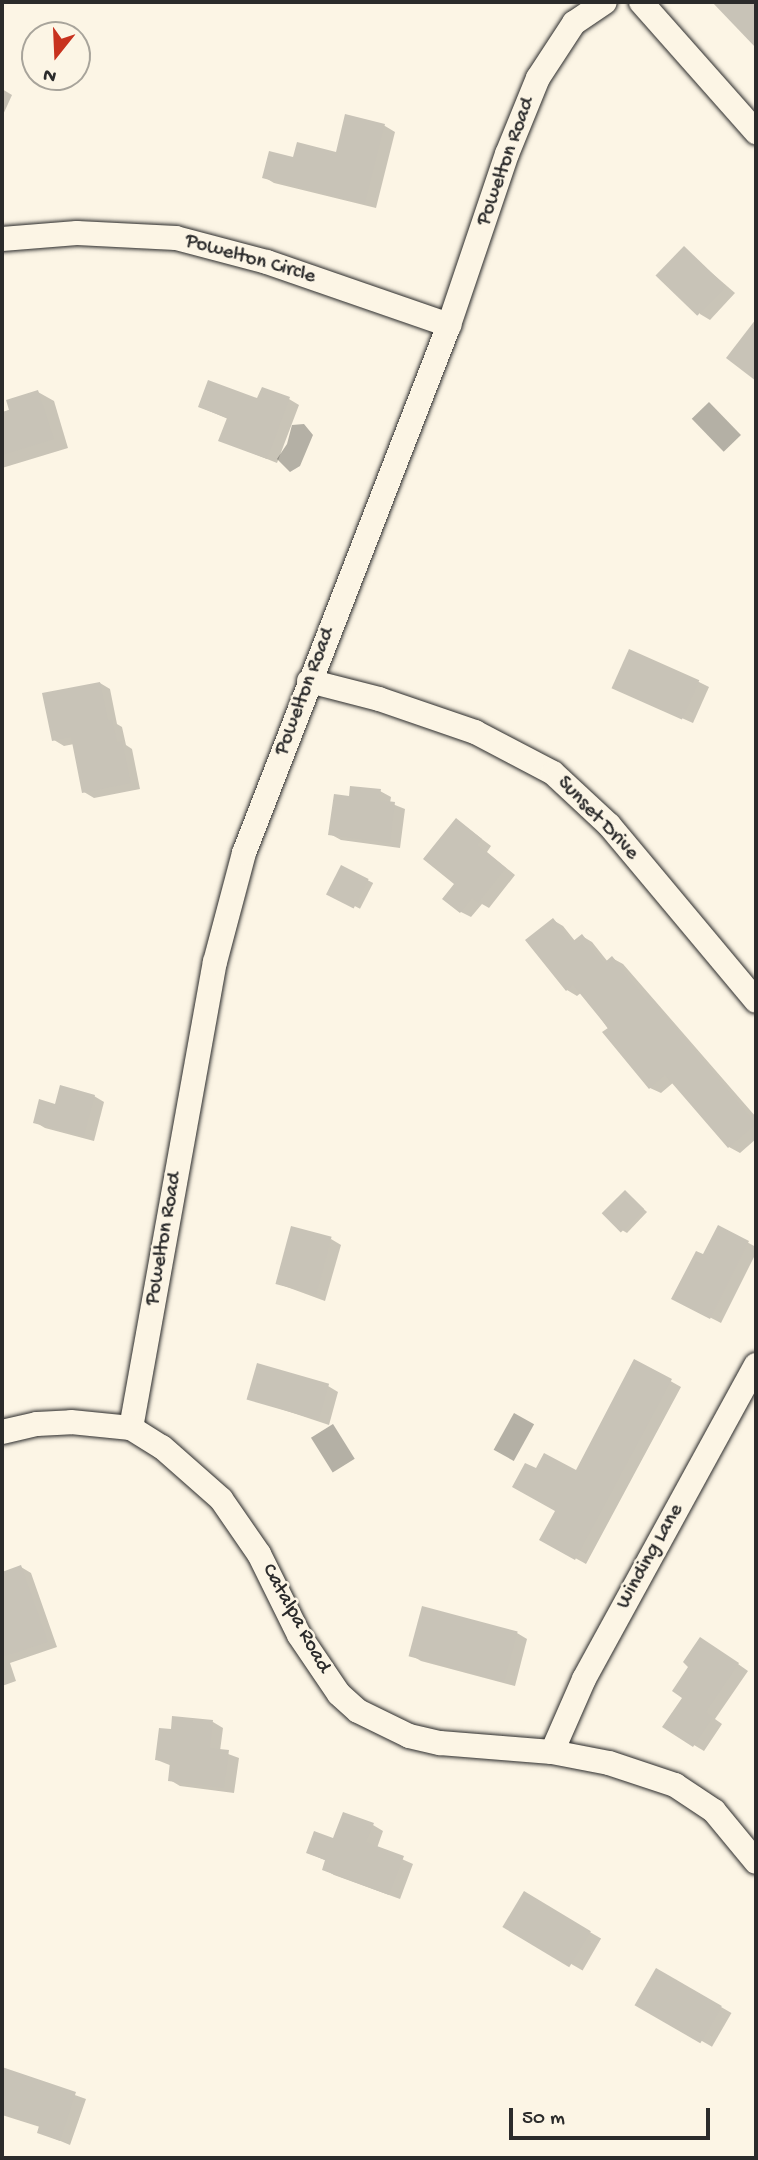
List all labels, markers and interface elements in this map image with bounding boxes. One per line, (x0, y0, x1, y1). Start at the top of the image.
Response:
north arrow (21, 21, 91, 91)
text: N (41, 62, 59, 87)
street label: Powelton Road (472, 94, 542, 230)
street label: Powelton Circle (182, 229, 318, 291)
street label: Powelton Road (270, 625, 342, 759)
street label: Sunset Drive (551, 772, 643, 866)
street label: Powelton Road (141, 1171, 189, 1307)
street label: Winding Lane (612, 1500, 690, 1614)
street label: Catalpa Road (255, 1560, 335, 1678)
scale bar (513, 2094, 714, 2138)
text: 50 m (522, 2107, 565, 2132)

